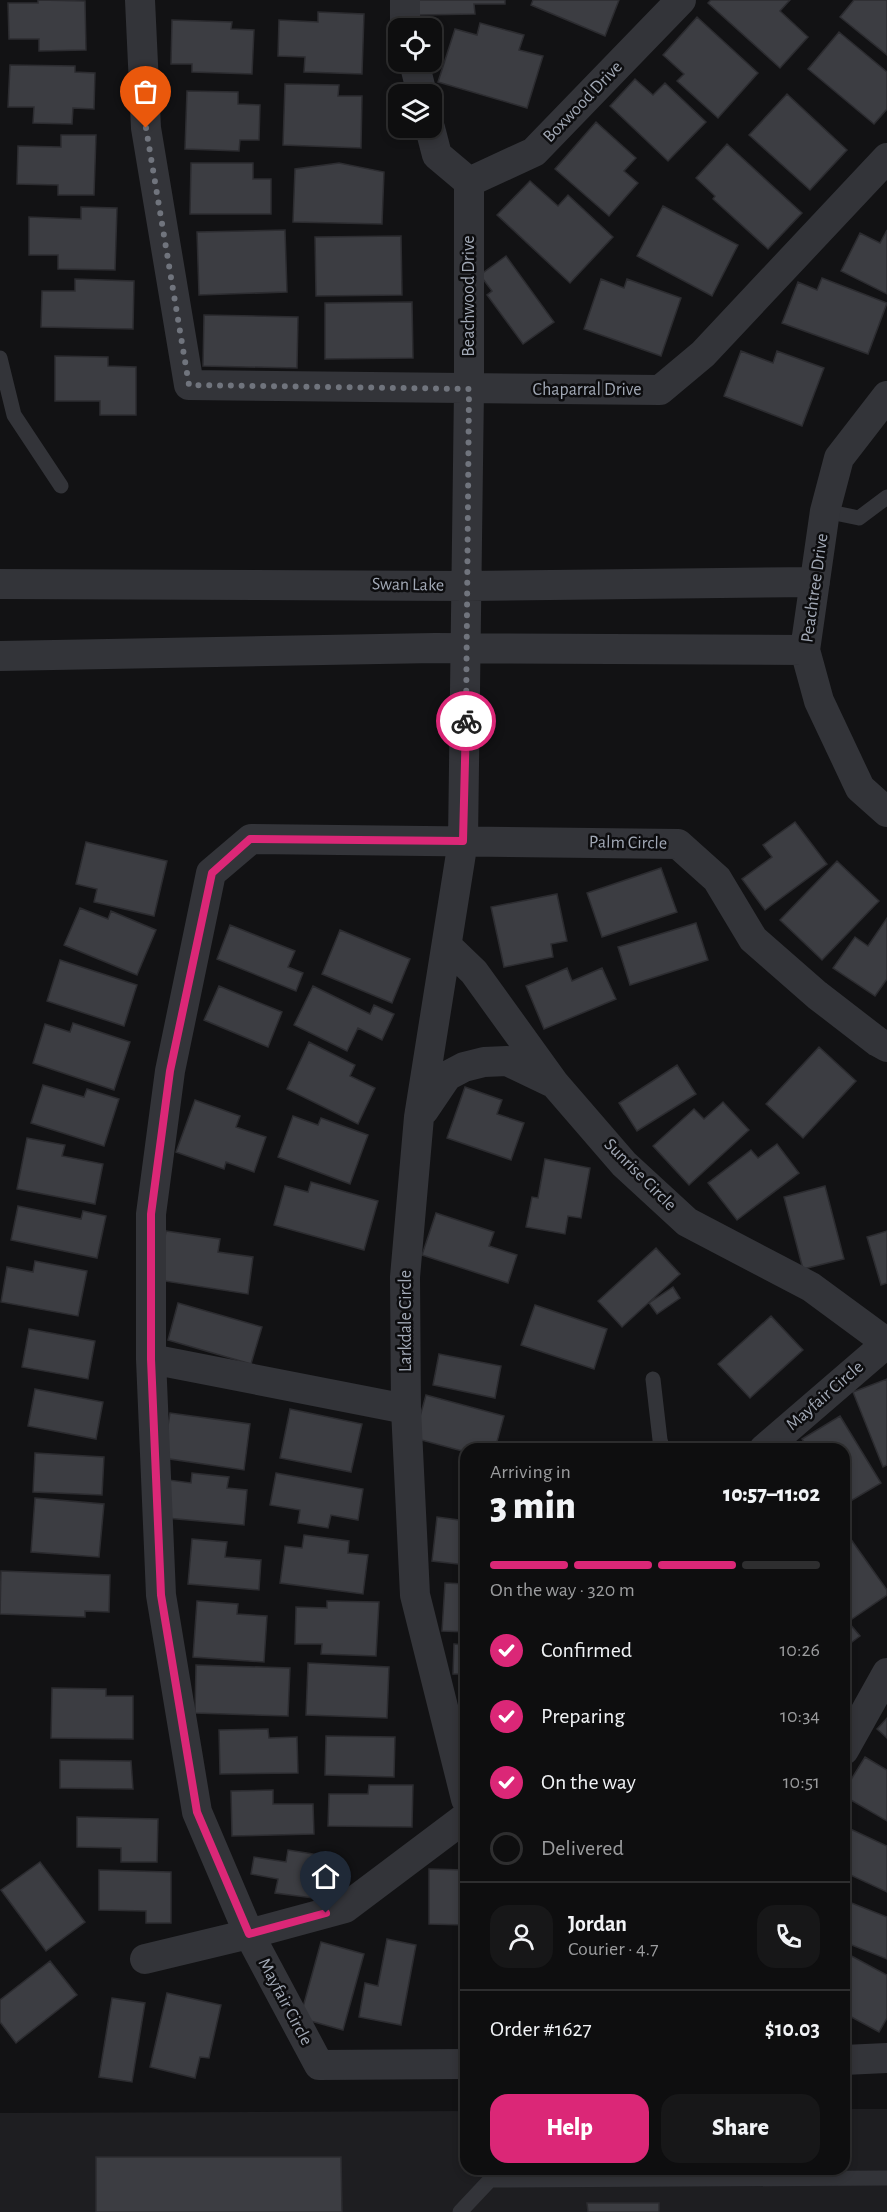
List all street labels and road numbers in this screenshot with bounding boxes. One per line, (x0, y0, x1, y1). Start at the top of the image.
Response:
street label: Boxwood Drive (540, 58, 626, 146)
street label: Beachwood Drive (460, 235, 478, 357)
street label: Chaparral Drive (533, 381, 641, 399)
street label: Peachtree Drive (798, 532, 832, 644)
street label: Swan Lake (372, 575, 444, 595)
street label: Palm Circle (589, 833, 667, 853)
street label: Sunrise Circle (600, 1135, 680, 1215)
street label: Larkdale Circle (397, 1270, 415, 1372)
street label: Mayfair Circle (783, 1358, 867, 1434)
street label: Mayfair Circle (255, 1956, 315, 2048)

